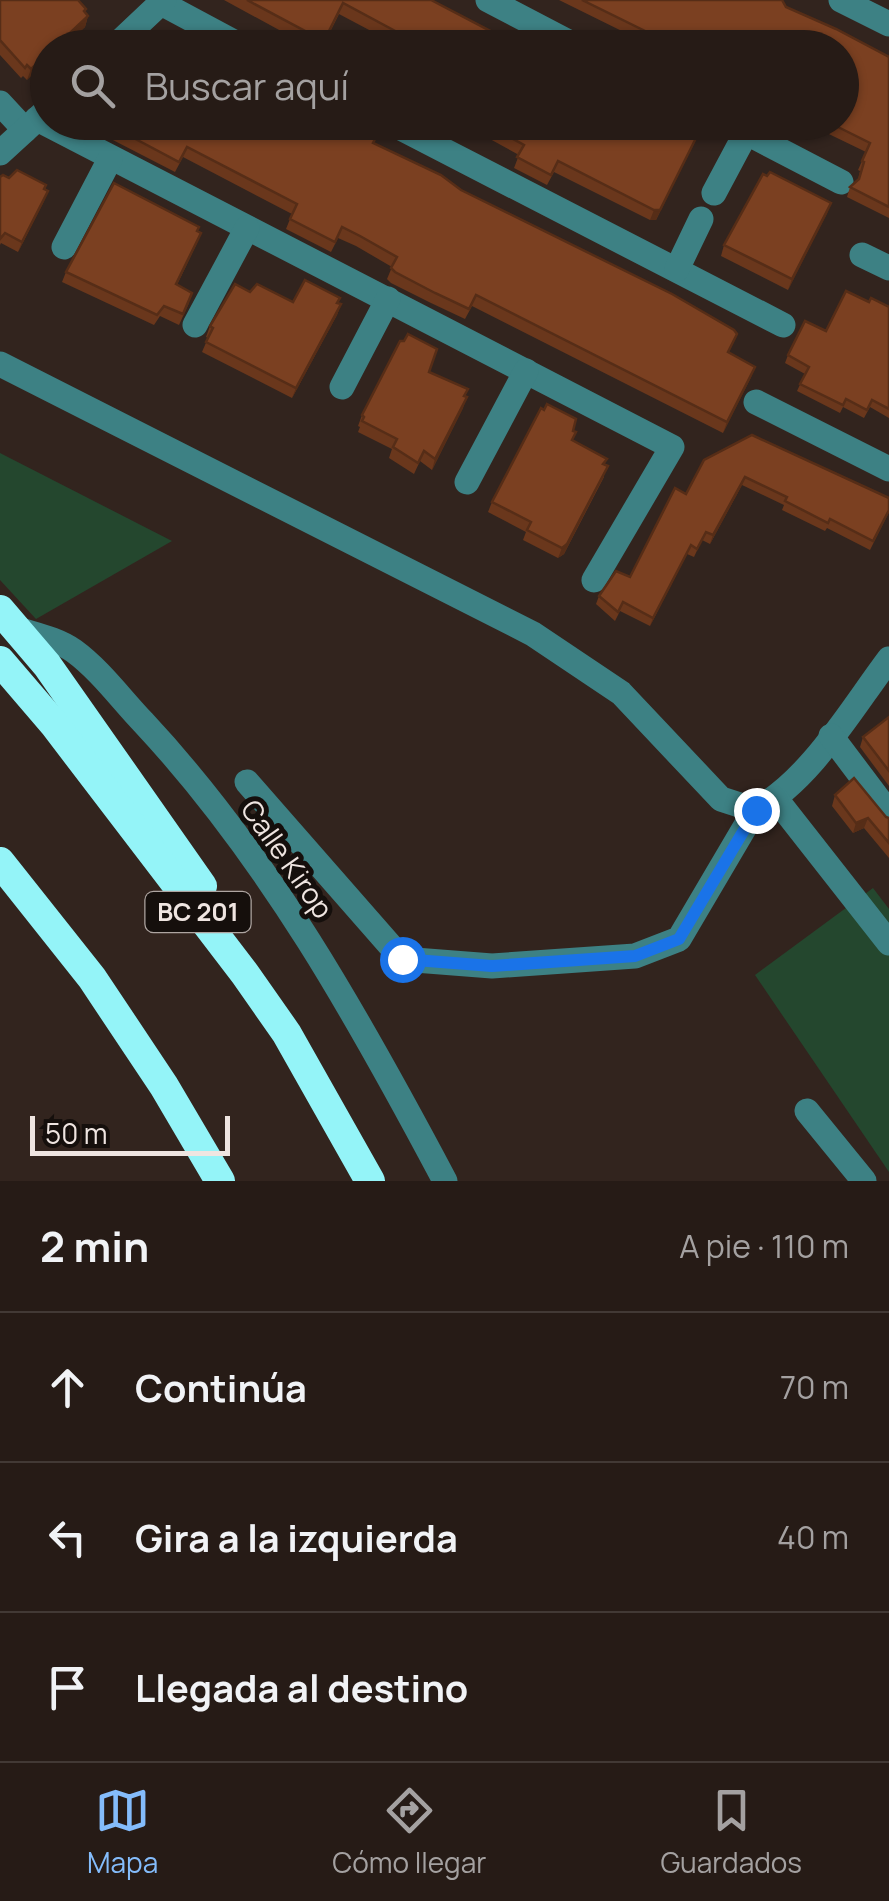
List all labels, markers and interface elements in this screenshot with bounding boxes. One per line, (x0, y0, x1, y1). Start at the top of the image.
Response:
search box (30, 30, 859, 140)
icon: search (65, 58, 120, 113)
text: Buscar aquí (145, 59, 349, 111)
route end (734, 788, 780, 834)
street label: Calle Kirop (233, 792, 343, 925)
road number: BC 201 (146, 892, 250, 932)
route start (380, 937, 426, 983)
scale bar (30, 1111, 230, 1156)
text: 50 m (45, 1114, 108, 1152)
text: 2 min (40, 1217, 149, 1275)
text: A pie · 110 m (679, 1224, 849, 1268)
icon: ahead (40, 1360, 95, 1415)
text: Continúa (135, 1361, 307, 1413)
text: 70 m (780, 1365, 849, 1409)
icon: left (40, 1510, 95, 1565)
text: Gira a la izquierda (135, 1511, 458, 1563)
text: 40 m (777, 1515, 849, 1559)
icon: arrive (40, 1660, 95, 1715)
text: Llegada al destino (135, 1661, 468, 1713)
tab: Mapa (87, 1783, 158, 1881)
tab: Cómo llegar (332, 1783, 486, 1881)
tab: Guardados (660, 1783, 802, 1881)

